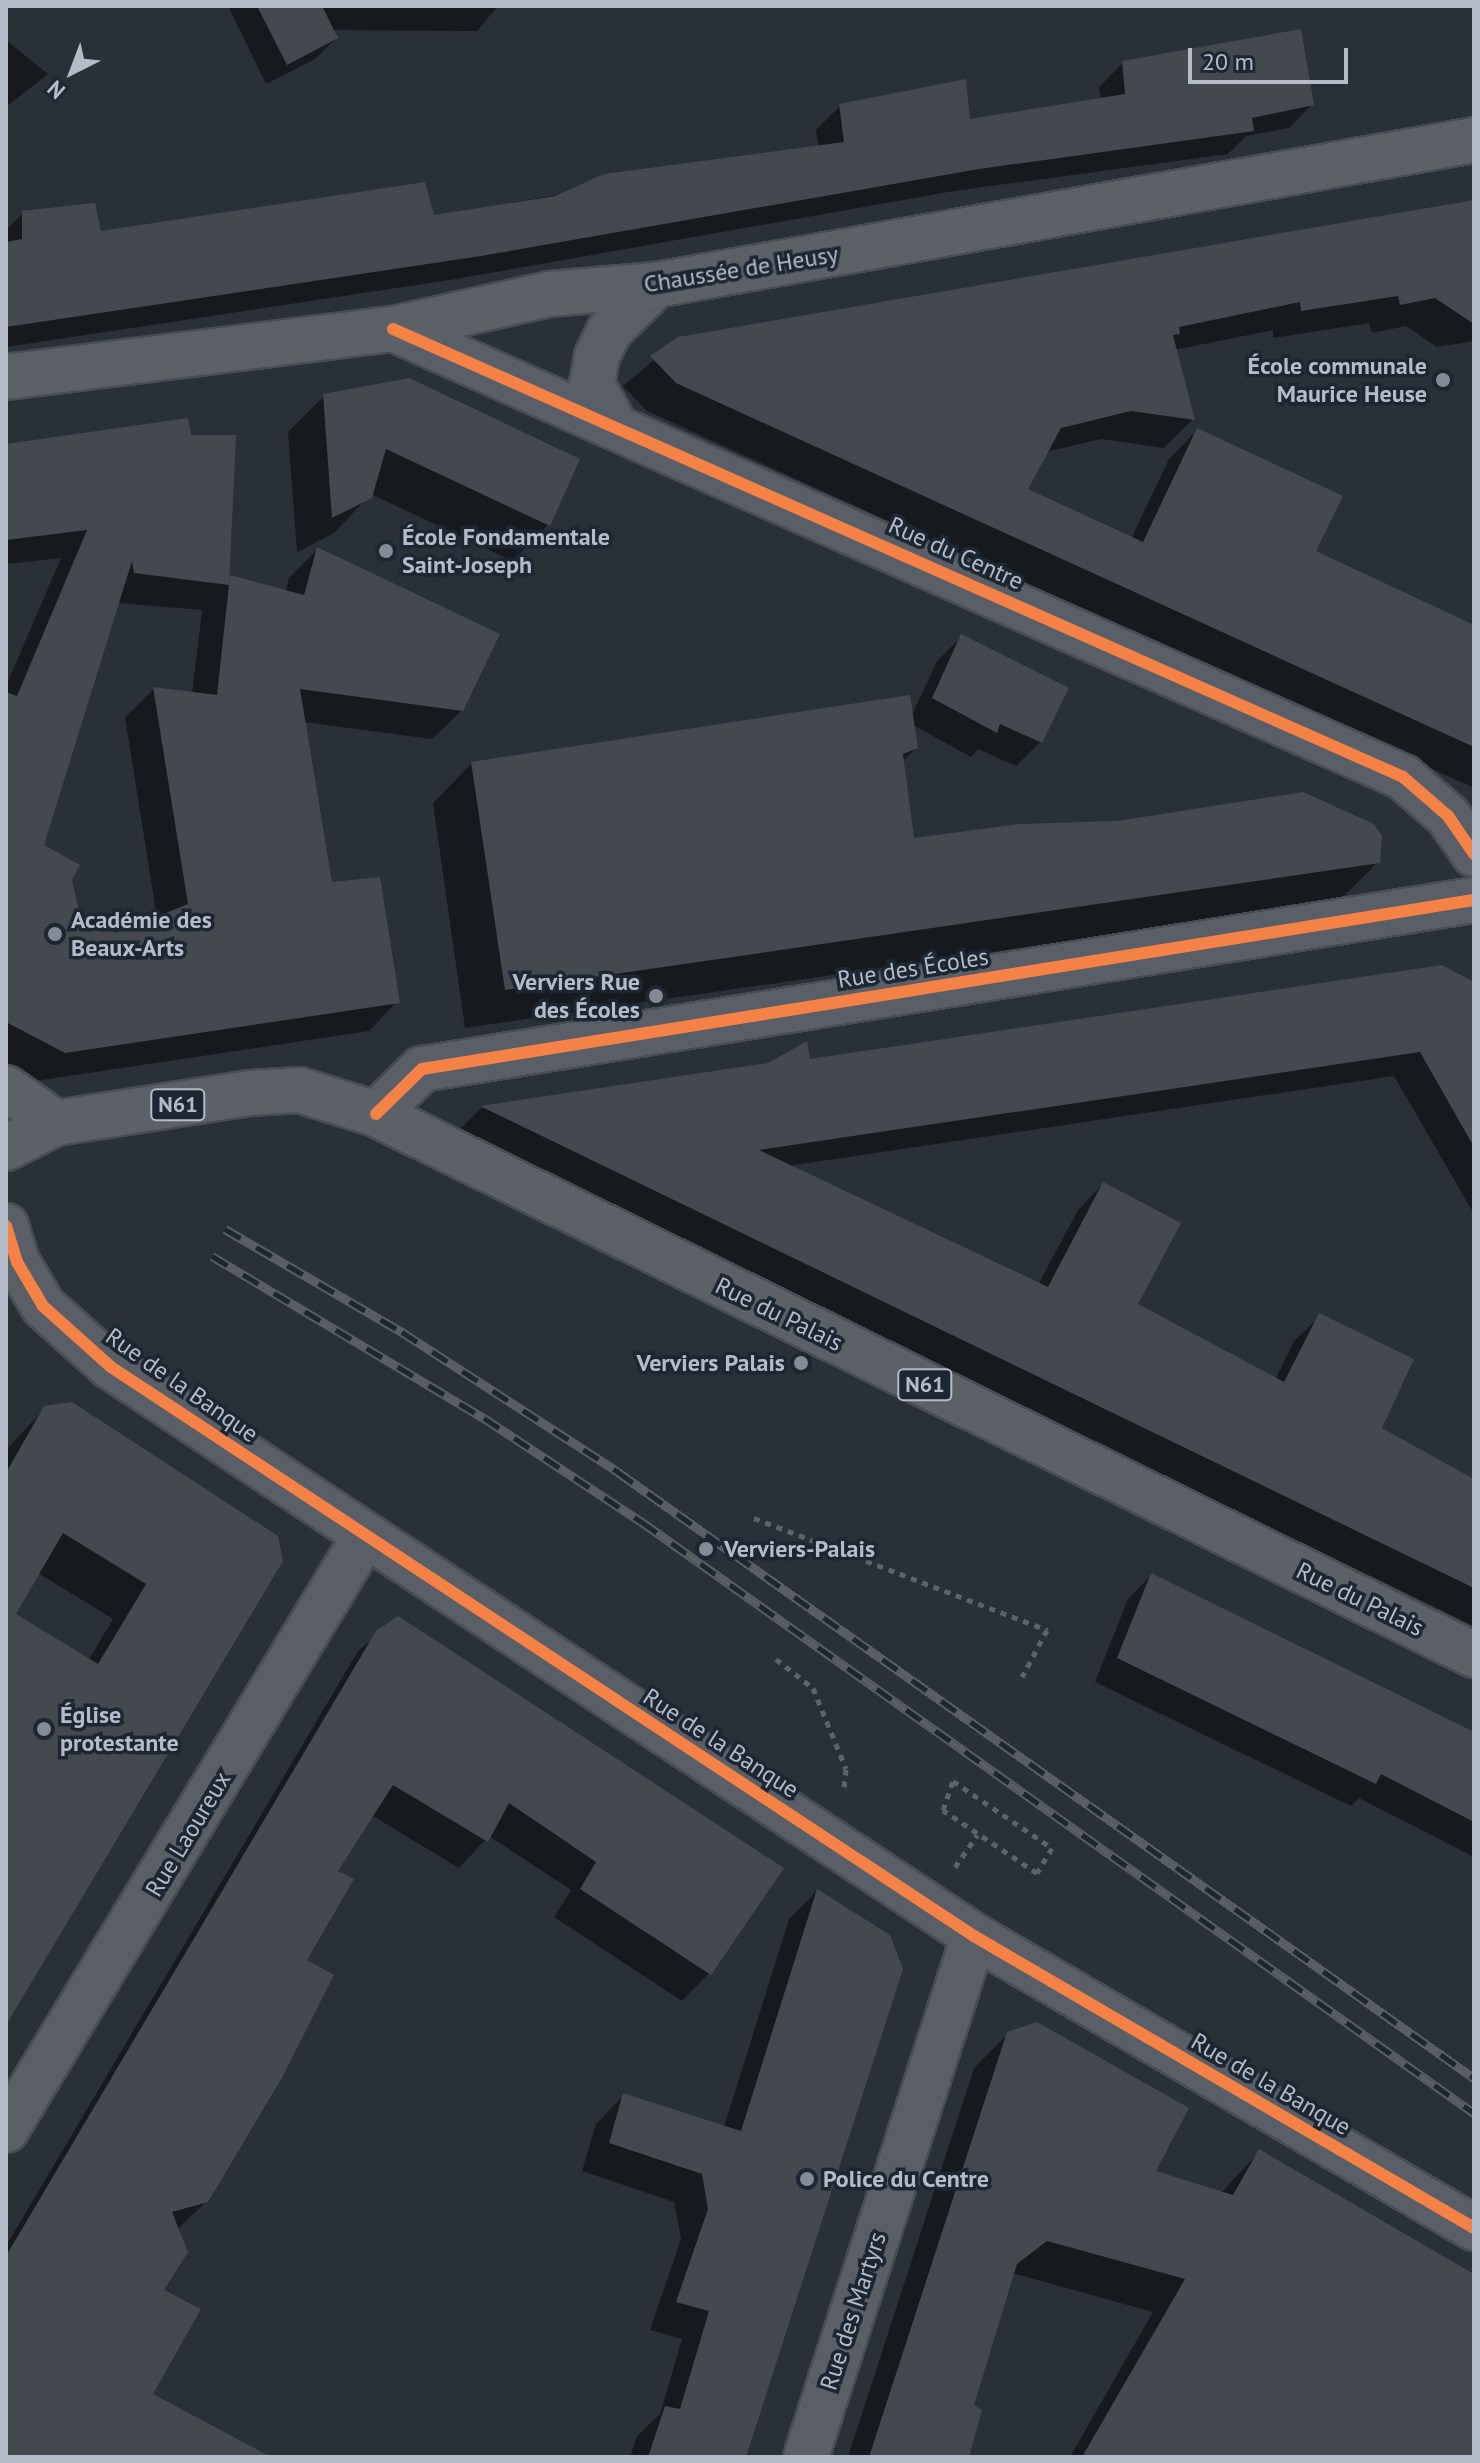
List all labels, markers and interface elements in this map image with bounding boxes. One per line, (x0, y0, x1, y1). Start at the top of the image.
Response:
north arrow (32, 32, 112, 112)
scale bar (1192, 32, 1352, 82)
text: 20 m (1202, 46, 1254, 77)
text: N (41, 75, 71, 105)
street label: Chaussée de Heusy (642, 239, 840, 299)
place label: École communale Maurice Heuse (1248, 352, 1427, 408)
marker: École communale Maurice Heuse (1434, 371, 1452, 389)
street label: Rue du Centre (884, 510, 1028, 596)
place label: École Fondamentale Saint-Joseph (402, 523, 610, 579)
marker: École Fondamentale Saint-Joseph (377, 542, 395, 560)
place label: Académie des Beaux-Arts (71, 906, 212, 962)
marker: Académie des Beaux-Arts (46, 925, 64, 943)
street label: Rue des Écoles (835, 942, 991, 994)
place label: Verviers Rue des Écoles (512, 968, 640, 1024)
marker: Verviers Rue des Écoles (647, 987, 665, 1005)
road number: N61 (150, 1087, 206, 1123)
street label: Rue du Palais (711, 1271, 847, 1357)
street label: Rue de la Banque (100, 1322, 264, 1448)
place label: Verviers Palais (637, 1349, 785, 1377)
marker: Verviers Palais (792, 1354, 810, 1372)
road number: N61 (897, 1367, 953, 1403)
place label: Verviers-Palais (724, 1535, 875, 1563)
marker: Verviers-Palais (695, 1538, 717, 1560)
street label: Rue du Palais (1292, 1556, 1428, 1642)
street label: Rue de la Banque (638, 1682, 804, 1804)
place label: Église protestante (60, 1701, 179, 1757)
marker: Église protestante (35, 1720, 53, 1738)
street label: Rue Laoureux (139, 1766, 237, 1902)
street label: Rue de la Banque (1186, 2027, 1356, 2141)
place label: Police du Centre (823, 2165, 989, 2193)
marker: Police du Centre (798, 2170, 816, 2188)
street label: Rue des Martyrs (814, 2228, 892, 2394)

